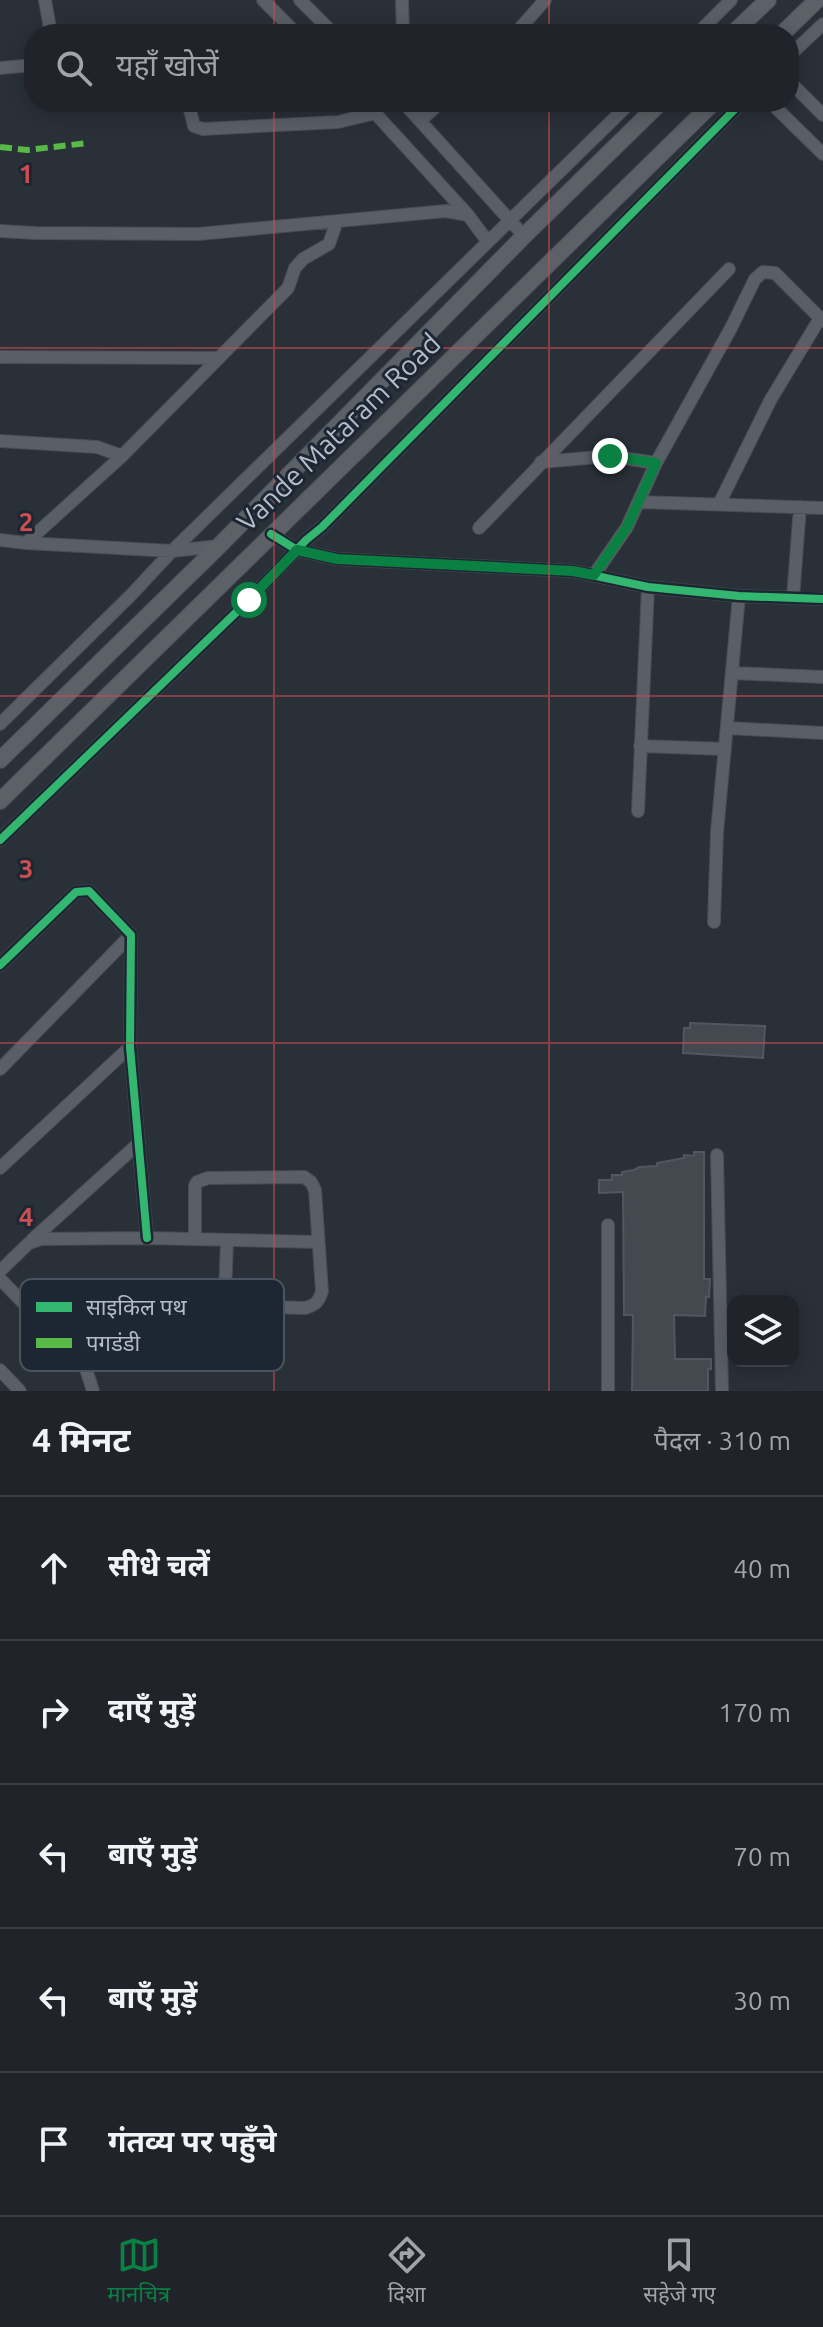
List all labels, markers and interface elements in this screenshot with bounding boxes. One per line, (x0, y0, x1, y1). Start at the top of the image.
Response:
search box (24, 24, 799, 112)
icon: search (52, 46, 96, 90)
text: यहाँ खोजें (116, 48, 219, 82)
text: 1 (19, 159, 33, 188)
street label: Vande Mataram Road (230, 327, 446, 537)
route end (592, 438, 628, 474)
text: 2 (19, 507, 33, 536)
route start (231, 582, 267, 618)
text: 3 (19, 854, 33, 883)
text: 4 (19, 1202, 33, 1231)
legend (20, 1279, 284, 1371)
text: साइकिल पथ (86, 1294, 187, 1319)
map controls (727, 1295, 799, 1367)
button: layers (727, 1295, 799, 1367)
text: पगडंडी (86, 1330, 140, 1355)
text: 4 मिनट (32, 1420, 131, 1458)
text: पैदल · 310 m (654, 1426, 791, 1455)
icon: ahead (32, 1546, 76, 1590)
text: सीधे चलें (108, 1548, 210, 1582)
text: 40 m (733, 1554, 791, 1583)
icon: right (32, 1690, 76, 1734)
text: दाएँ मुड़ें (108, 1692, 196, 1726)
text: 170 m (719, 1698, 791, 1727)
icon: left (32, 1834, 76, 1878)
text: बाएँ मुड़ें (108, 1836, 197, 1870)
text: 70 m (733, 1842, 791, 1871)
icon: left (32, 1978, 76, 2022)
text: बाएँ मुड़ें (108, 1980, 197, 2014)
text: 30 m (733, 1986, 791, 2015)
icon: arrive (32, 2122, 76, 2166)
text: गंतव्य पर पहुँचे (108, 2124, 276, 2158)
tab: मानचित्र (107, 2233, 170, 2311)
tab: दिशा (385, 2233, 429, 2311)
tab: सहेजे गए (643, 2233, 716, 2311)

